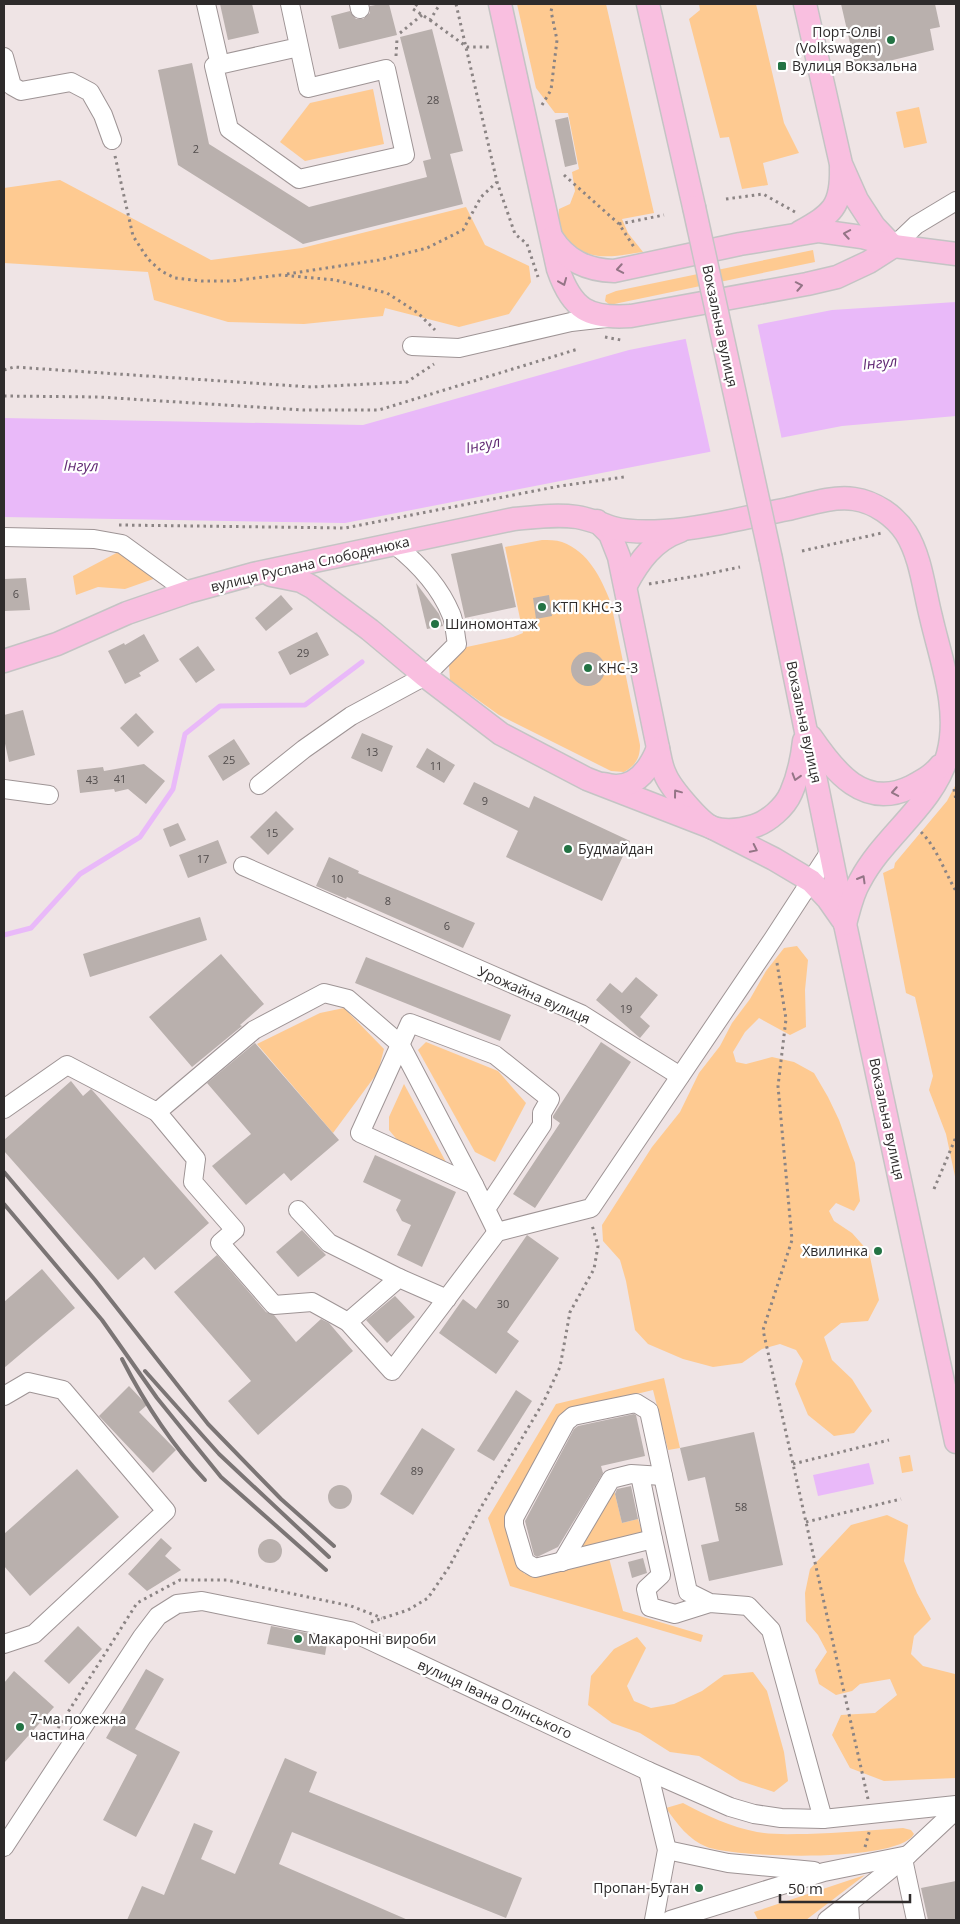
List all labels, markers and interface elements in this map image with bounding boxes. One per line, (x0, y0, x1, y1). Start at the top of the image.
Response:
place label: Порт-Олві (Volkswagen) (796, 22, 881, 57)
marker: Порт-Олві (Volkswagen) (885, 34, 897, 46)
place label: Вулиця Вокзальна (792, 56, 917, 75)
marker: Вулиця Вокзальна (776, 60, 788, 72)
house number: 28 (427, 92, 439, 107)
house number: 2 (193, 141, 199, 156)
one-way arrow (842, 230, 851, 240)
street label: Вокзальна вулиця (698, 263, 743, 389)
one-way arrow (616, 264, 625, 274)
one-way arrow (557, 277, 568, 286)
one-way arrow (795, 281, 803, 291)
water label: Інгул (862, 350, 898, 374)
water label: Інгул (464, 431, 502, 457)
water label: Інгул (63, 455, 99, 475)
street label: вулиця Руслана Слободянюка (209, 531, 411, 596)
house number: 6 (13, 586, 19, 601)
place label: КТП КНС-3 (552, 597, 622, 616)
marker: КТП КНС-3 (536, 601, 548, 613)
place label: Шиномонтаж (445, 614, 539, 633)
marker: Шиномонтаж (429, 618, 441, 630)
house number: 29 (297, 645, 309, 660)
place label: КНС-3 (598, 658, 638, 677)
street label: Вокзальна вулиця (782, 659, 827, 785)
marker: КНС-3 (582, 662, 594, 674)
house number: 13 (366, 744, 378, 759)
house number: 25 (223, 752, 235, 767)
house number: 11 (430, 758, 442, 773)
house number: 41 (114, 771, 126, 786)
house number: 43 (86, 772, 98, 787)
one-way arrow (792, 773, 802, 781)
one-way arrow (890, 786, 899, 796)
one-way arrow (674, 790, 682, 799)
house number: 9 (482, 793, 488, 808)
house number: 15 (266, 825, 278, 840)
place label: Будмайдан (578, 839, 653, 858)
marker: Будмайдан (562, 843, 574, 855)
one-way arrow (749, 843, 758, 853)
house number: 17 (197, 851, 209, 866)
house number: 10 (331, 871, 343, 886)
one-way arrow (855, 875, 865, 884)
house number: 8 (385, 893, 391, 908)
house number: 6 (444, 918, 450, 933)
street label: Урожайна вулиця (475, 961, 594, 1028)
house number: 19 (620, 1001, 632, 1016)
street label: Вокзальна вулиця (865, 1056, 910, 1182)
place label: Хвилинка (802, 1241, 868, 1260)
marker: Хвилинка (872, 1245, 884, 1257)
house number: 30 (497, 1296, 509, 1311)
house number: 89 (411, 1463, 423, 1478)
house number: 58 (735, 1499, 747, 1514)
place label: Макаронні вироби (308, 1629, 436, 1648)
marker: Макаронні вироби (292, 1633, 304, 1645)
street label: вулиця Івана Олінського (415, 1654, 576, 1743)
place label: 7-ма пожежна частина (30, 1709, 126, 1744)
marker: 7-ма пожежна частина (14, 1721, 26, 1733)
scale bar (780, 1872, 910, 1904)
place label: Пропан-Бутан (593, 1878, 689, 1897)
text: 50 m (788, 1878, 823, 1898)
marker: Пропан-Бутан (693, 1882, 705, 1894)

